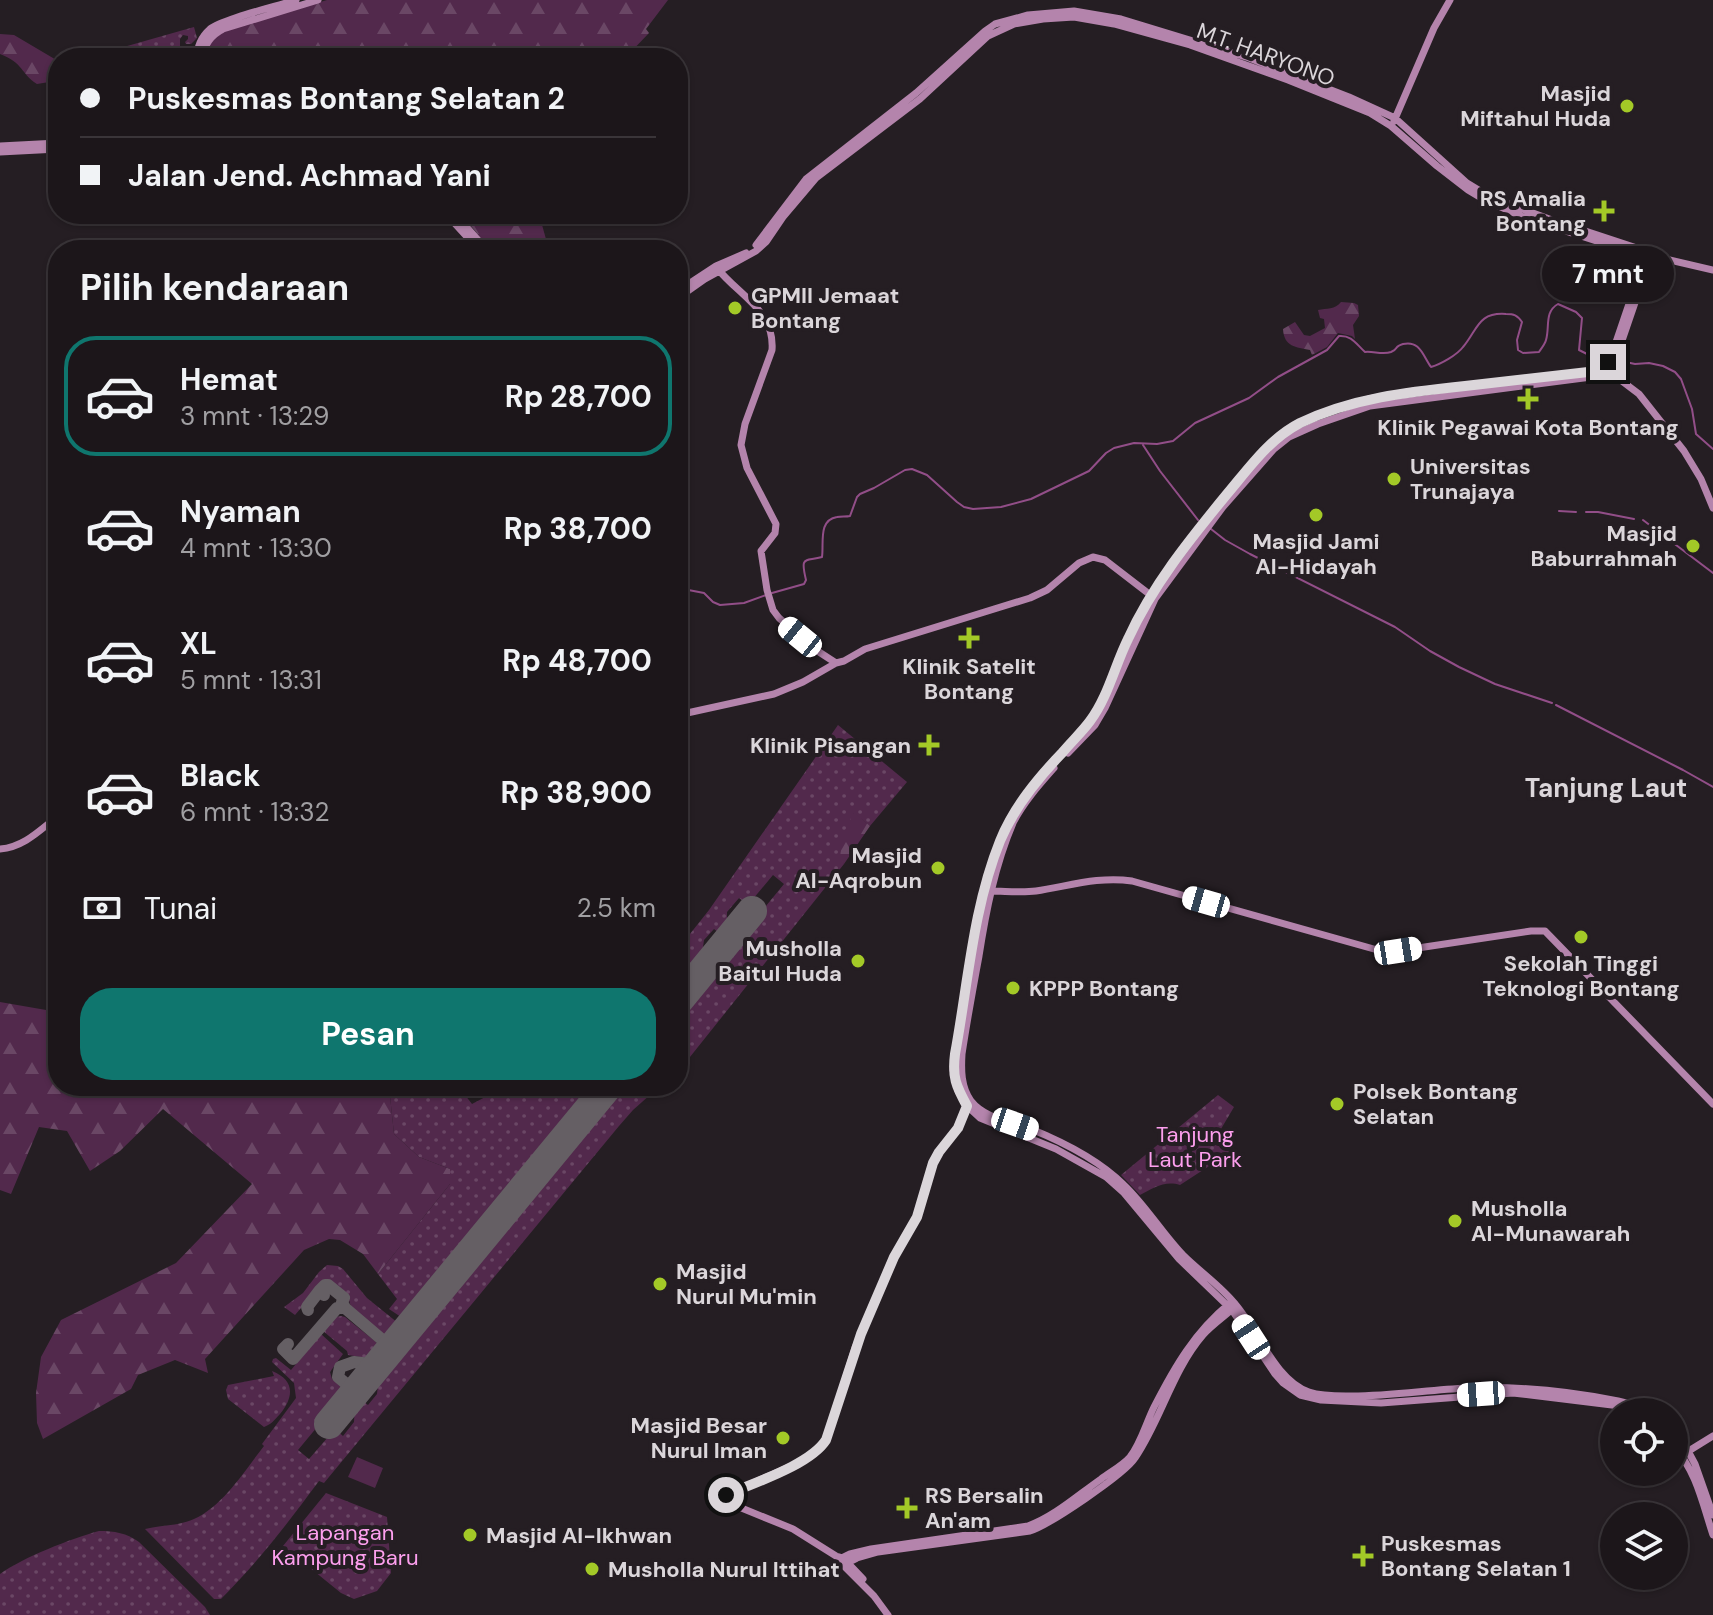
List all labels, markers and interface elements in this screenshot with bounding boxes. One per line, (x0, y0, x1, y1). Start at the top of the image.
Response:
street label: M.T. HARYONO (1193, 16, 1339, 93)
text: Puskesmas Bontang Selatan 2 (128, 79, 565, 118)
place label: Masjid Miftahul Huda (1460, 79, 1611, 133)
marker: Masjid Miftahul Huda (1618, 97, 1636, 115)
text: Jalan Jend. Achmad Yani (128, 156, 491, 195)
place label: RS Amalia Bontang (1480, 184, 1586, 238)
marker: RS Amalia Bontang (1593, 200, 1615, 222)
callout: 7 mnt (1542, 246, 1674, 302)
text: 7 mnt (1572, 257, 1644, 291)
text: Pilih kendaraan (80, 264, 349, 311)
place label: GPMII Jemaat Bontang (751, 281, 899, 335)
marker: GPMII Jemaat Bontang (726, 299, 744, 317)
route end (1590, 344, 1626, 380)
icon: car (84, 360, 156, 432)
text: Hemat (180, 360, 278, 399)
text: Rp 28,700 (505, 377, 652, 416)
marker: Klinik Pegawai Kota Bontang (1517, 388, 1539, 410)
text: 3 mnt · 13:29 (180, 399, 329, 433)
place label: Klinik Pegawai Kota Bontang (1377, 413, 1679, 442)
place label: Universitas Trunajaya (1410, 452, 1531, 506)
marker: Universitas Trunajaya (1385, 470, 1403, 488)
icon: car (84, 492, 156, 564)
text: Nyaman (180, 492, 301, 531)
marker: Masjid Jami Al-Hidayah (1307, 506, 1325, 524)
text: Rp 38,700 (504, 509, 652, 548)
place label: Masjid Baburrahmah (1530, 519, 1677, 573)
place label: Masjid Jami Al-Hidayah (1252, 527, 1380, 581)
text: 4 mnt · 13:30 (180, 531, 332, 565)
marker: Masjid Baburrahmah (1684, 537, 1702, 555)
car (774, 613, 826, 661)
icon: car (84, 624, 156, 696)
text: XL (180, 624, 217, 663)
marker: Klinik Satelit Bontang (958, 627, 980, 649)
text: Rp 48,700 (502, 641, 652, 680)
place label: Klinik Satelit Bontang (902, 652, 1036, 706)
text: 5 mnt · 13:31 (180, 663, 322, 697)
place label: Klinik Pisangan (750, 731, 911, 760)
marker: Klinik Pisangan (918, 734, 940, 756)
icon: car (84, 756, 156, 828)
text: Black (180, 756, 260, 795)
district label: Tanjung Laut (1525, 771, 1687, 805)
text: Rp 38,900 (501, 773, 652, 812)
text: 6 mnt · 13:32 (180, 795, 330, 829)
place label: Masjid Al-Aqrobun (795, 841, 922, 895)
marker: Masjid Al-Aqrobun (929, 859, 947, 877)
car (1180, 884, 1232, 920)
icon: cash (80, 886, 124, 930)
text: Tunai (144, 889, 217, 928)
text: 2.5 km (577, 891, 656, 925)
marker: Sekolah Tinggi Teknologi Bontang (1572, 928, 1590, 946)
place label: Musholla Baitul Huda (718, 934, 842, 988)
car (1372, 935, 1424, 967)
place label: Sekolah Tinggi Teknologi Bontang (1482, 949, 1680, 1003)
marker: Musholla Baitul Huda (849, 952, 867, 970)
place label: KPPP Bontang (1029, 974, 1179, 1003)
marker: KPPP Bontang (1004, 979, 1022, 997)
button: Pesan (80, 988, 656, 1080)
place label: Polsek Bontang Selatan (1353, 1077, 1518, 1131)
marker: Polsek Bontang Selatan (1328, 1095, 1346, 1113)
car (988, 1105, 1042, 1143)
park label: Tanjung Laut Park (1148, 1120, 1242, 1174)
place label: Musholla Al-Munawarah (1471, 1194, 1630, 1248)
marker: Musholla Al-Munawarah (1446, 1212, 1464, 1230)
place label: Masjid Nurul Mu'min (676, 1257, 817, 1311)
marker: Masjid Nurul Mu'min (651, 1275, 669, 1293)
car (1228, 1310, 1274, 1364)
car (1456, 1380, 1506, 1408)
map controls (1600, 1398, 1688, 1590)
button: locate (1600, 1398, 1688, 1486)
place label: Masjid Besar Nurul Iman (630, 1411, 767, 1465)
marker: Masjid Besar Nurul Iman (774, 1429, 792, 1447)
route start (708, 1477, 744, 1513)
place label: RS Bersalin An'am (925, 1481, 1044, 1535)
marker: RS Bersalin An'am (896, 1497, 918, 1519)
button: layers (1600, 1502, 1688, 1590)
park label: Lapangan Kampung Baru (271, 1518, 419, 1572)
place label: Masjid Al-Ikhwan (486, 1521, 672, 1550)
marker: Masjid Al-Ikhwan (461, 1526, 479, 1544)
place label: Puskesmas Bontang Selatan 1 (1381, 1529, 1571, 1583)
marker: Puskesmas Bontang Selatan 1 (1352, 1545, 1374, 1567)
place label: Musholla Nurul Ittihat (608, 1555, 840, 1584)
marker: Musholla Nurul Ittihat (583, 1560, 601, 1578)

